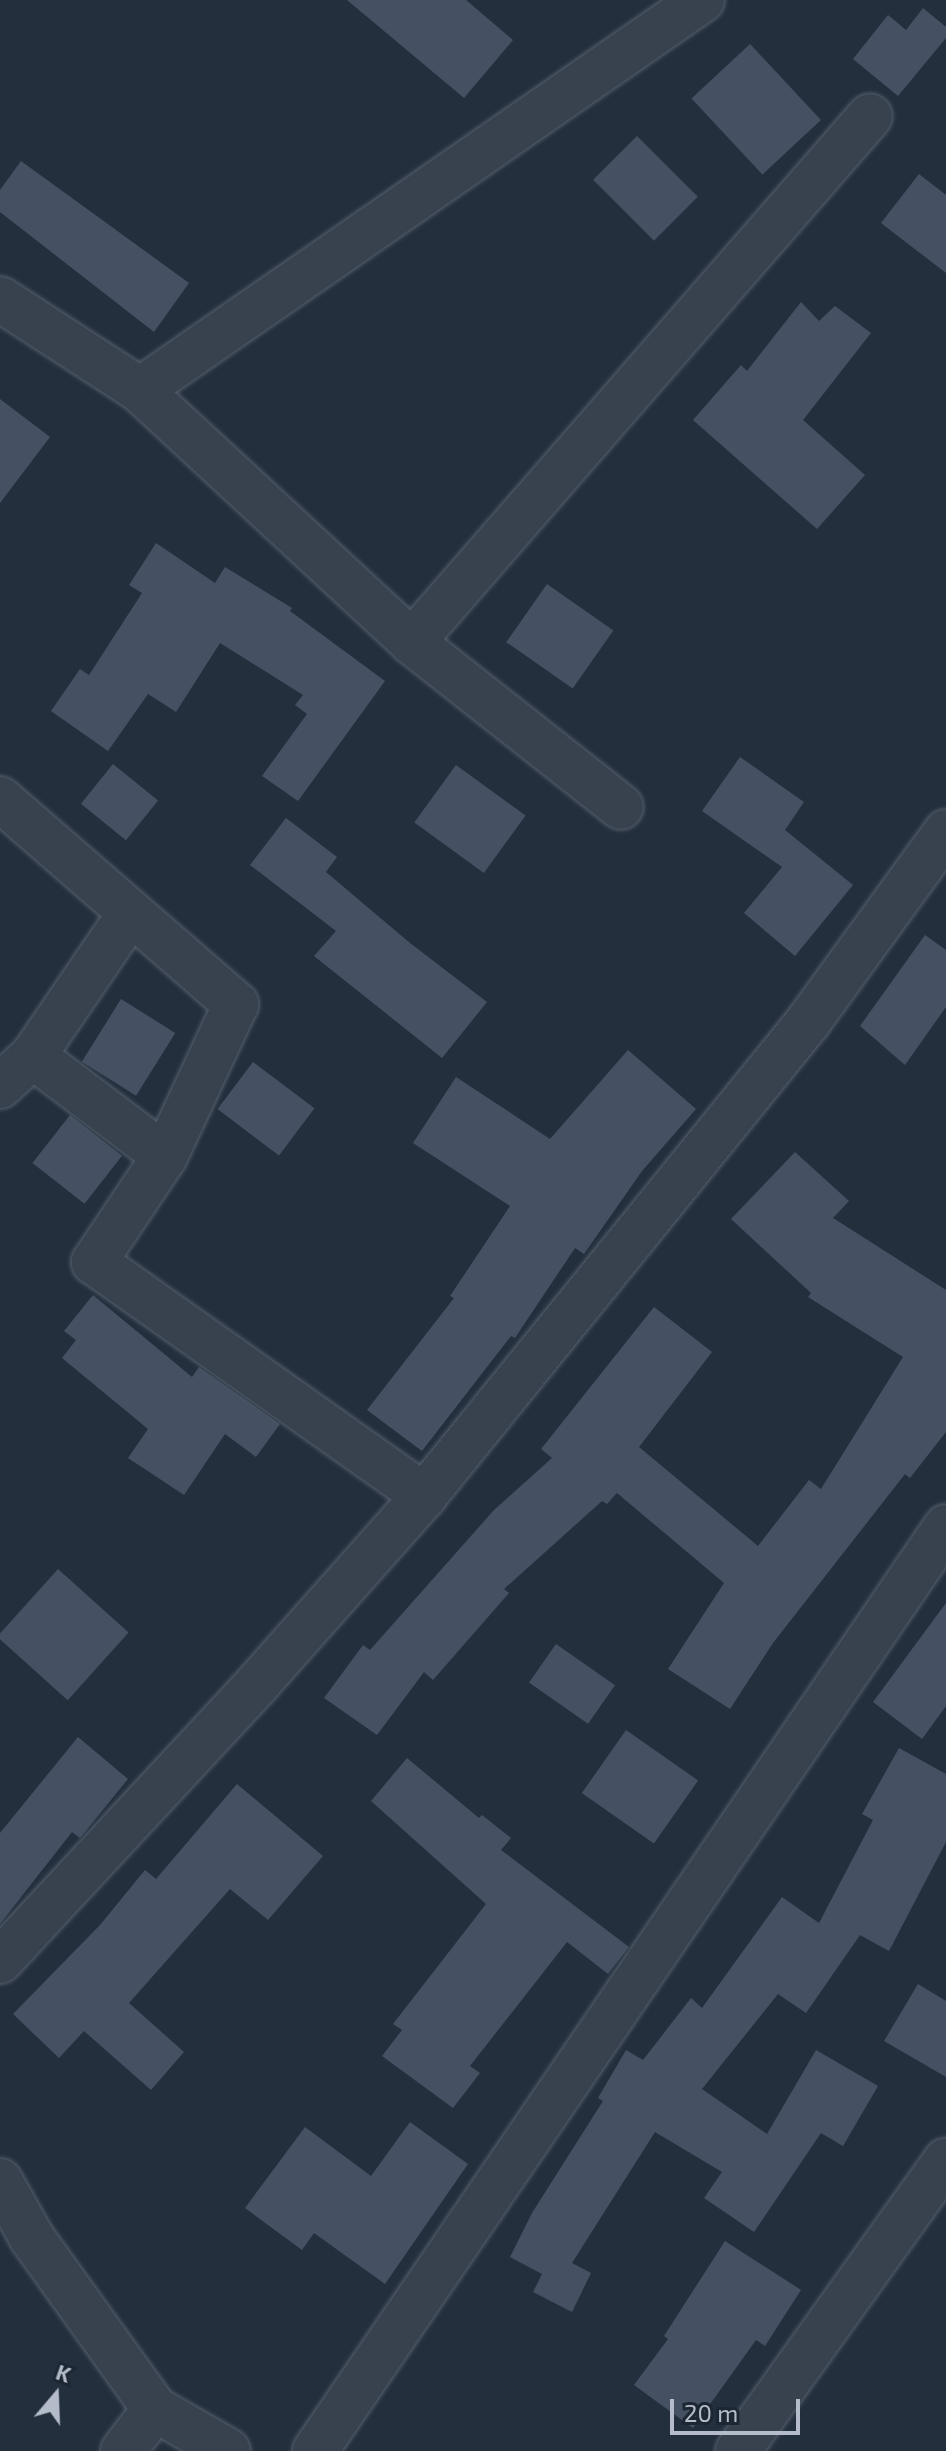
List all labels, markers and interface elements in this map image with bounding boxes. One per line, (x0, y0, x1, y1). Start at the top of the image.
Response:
north arrow (16, 2355, 96, 2435)
text: K (53, 2358, 75, 2387)
scale bar (674, 2383, 804, 2433)
text: 20 m (684, 2398, 738, 2427)

